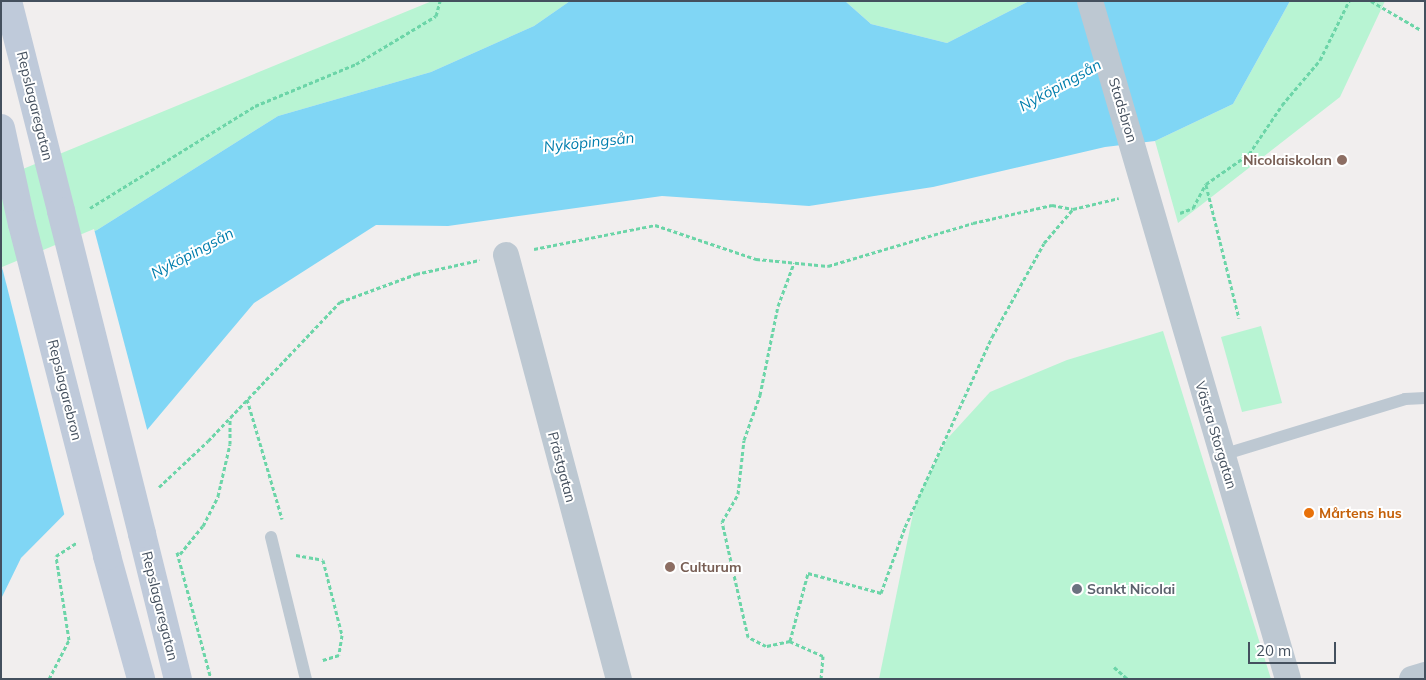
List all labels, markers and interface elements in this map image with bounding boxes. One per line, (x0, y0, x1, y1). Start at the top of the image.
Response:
street label: Repslagaregatan (13, 50, 57, 162)
water label: Nyköpingsån (1016, 55, 1104, 115)
street label: Stadsbron (1105, 76, 1141, 144)
water label: Nyköpingsån (543, 128, 635, 156)
place label: Nicolaiskolan (1243, 152, 1332, 168)
marker: Nicolaiskolan (1336, 154, 1348, 166)
water label: Nyköpingsån (148, 224, 236, 282)
street label: Repslagarebron (44, 338, 86, 442)
street label: Västra Storgatan (1192, 379, 1240, 491)
street label: Prästgatan (545, 430, 579, 504)
place label: Mårtens hus (1319, 505, 1402, 521)
marker: Mårtens hus (1303, 507, 1315, 519)
street label: Repslagaregatan (138, 550, 182, 662)
place label: Culturum (680, 559, 741, 575)
marker: Culturum (664, 561, 676, 573)
place label: Sankt Nicolai (1087, 581, 1175, 597)
marker: Sankt Nicolai (1071, 583, 1083, 595)
scale bar (1251, 632, 1338, 664)
text: 20 m (1256, 641, 1291, 660)

